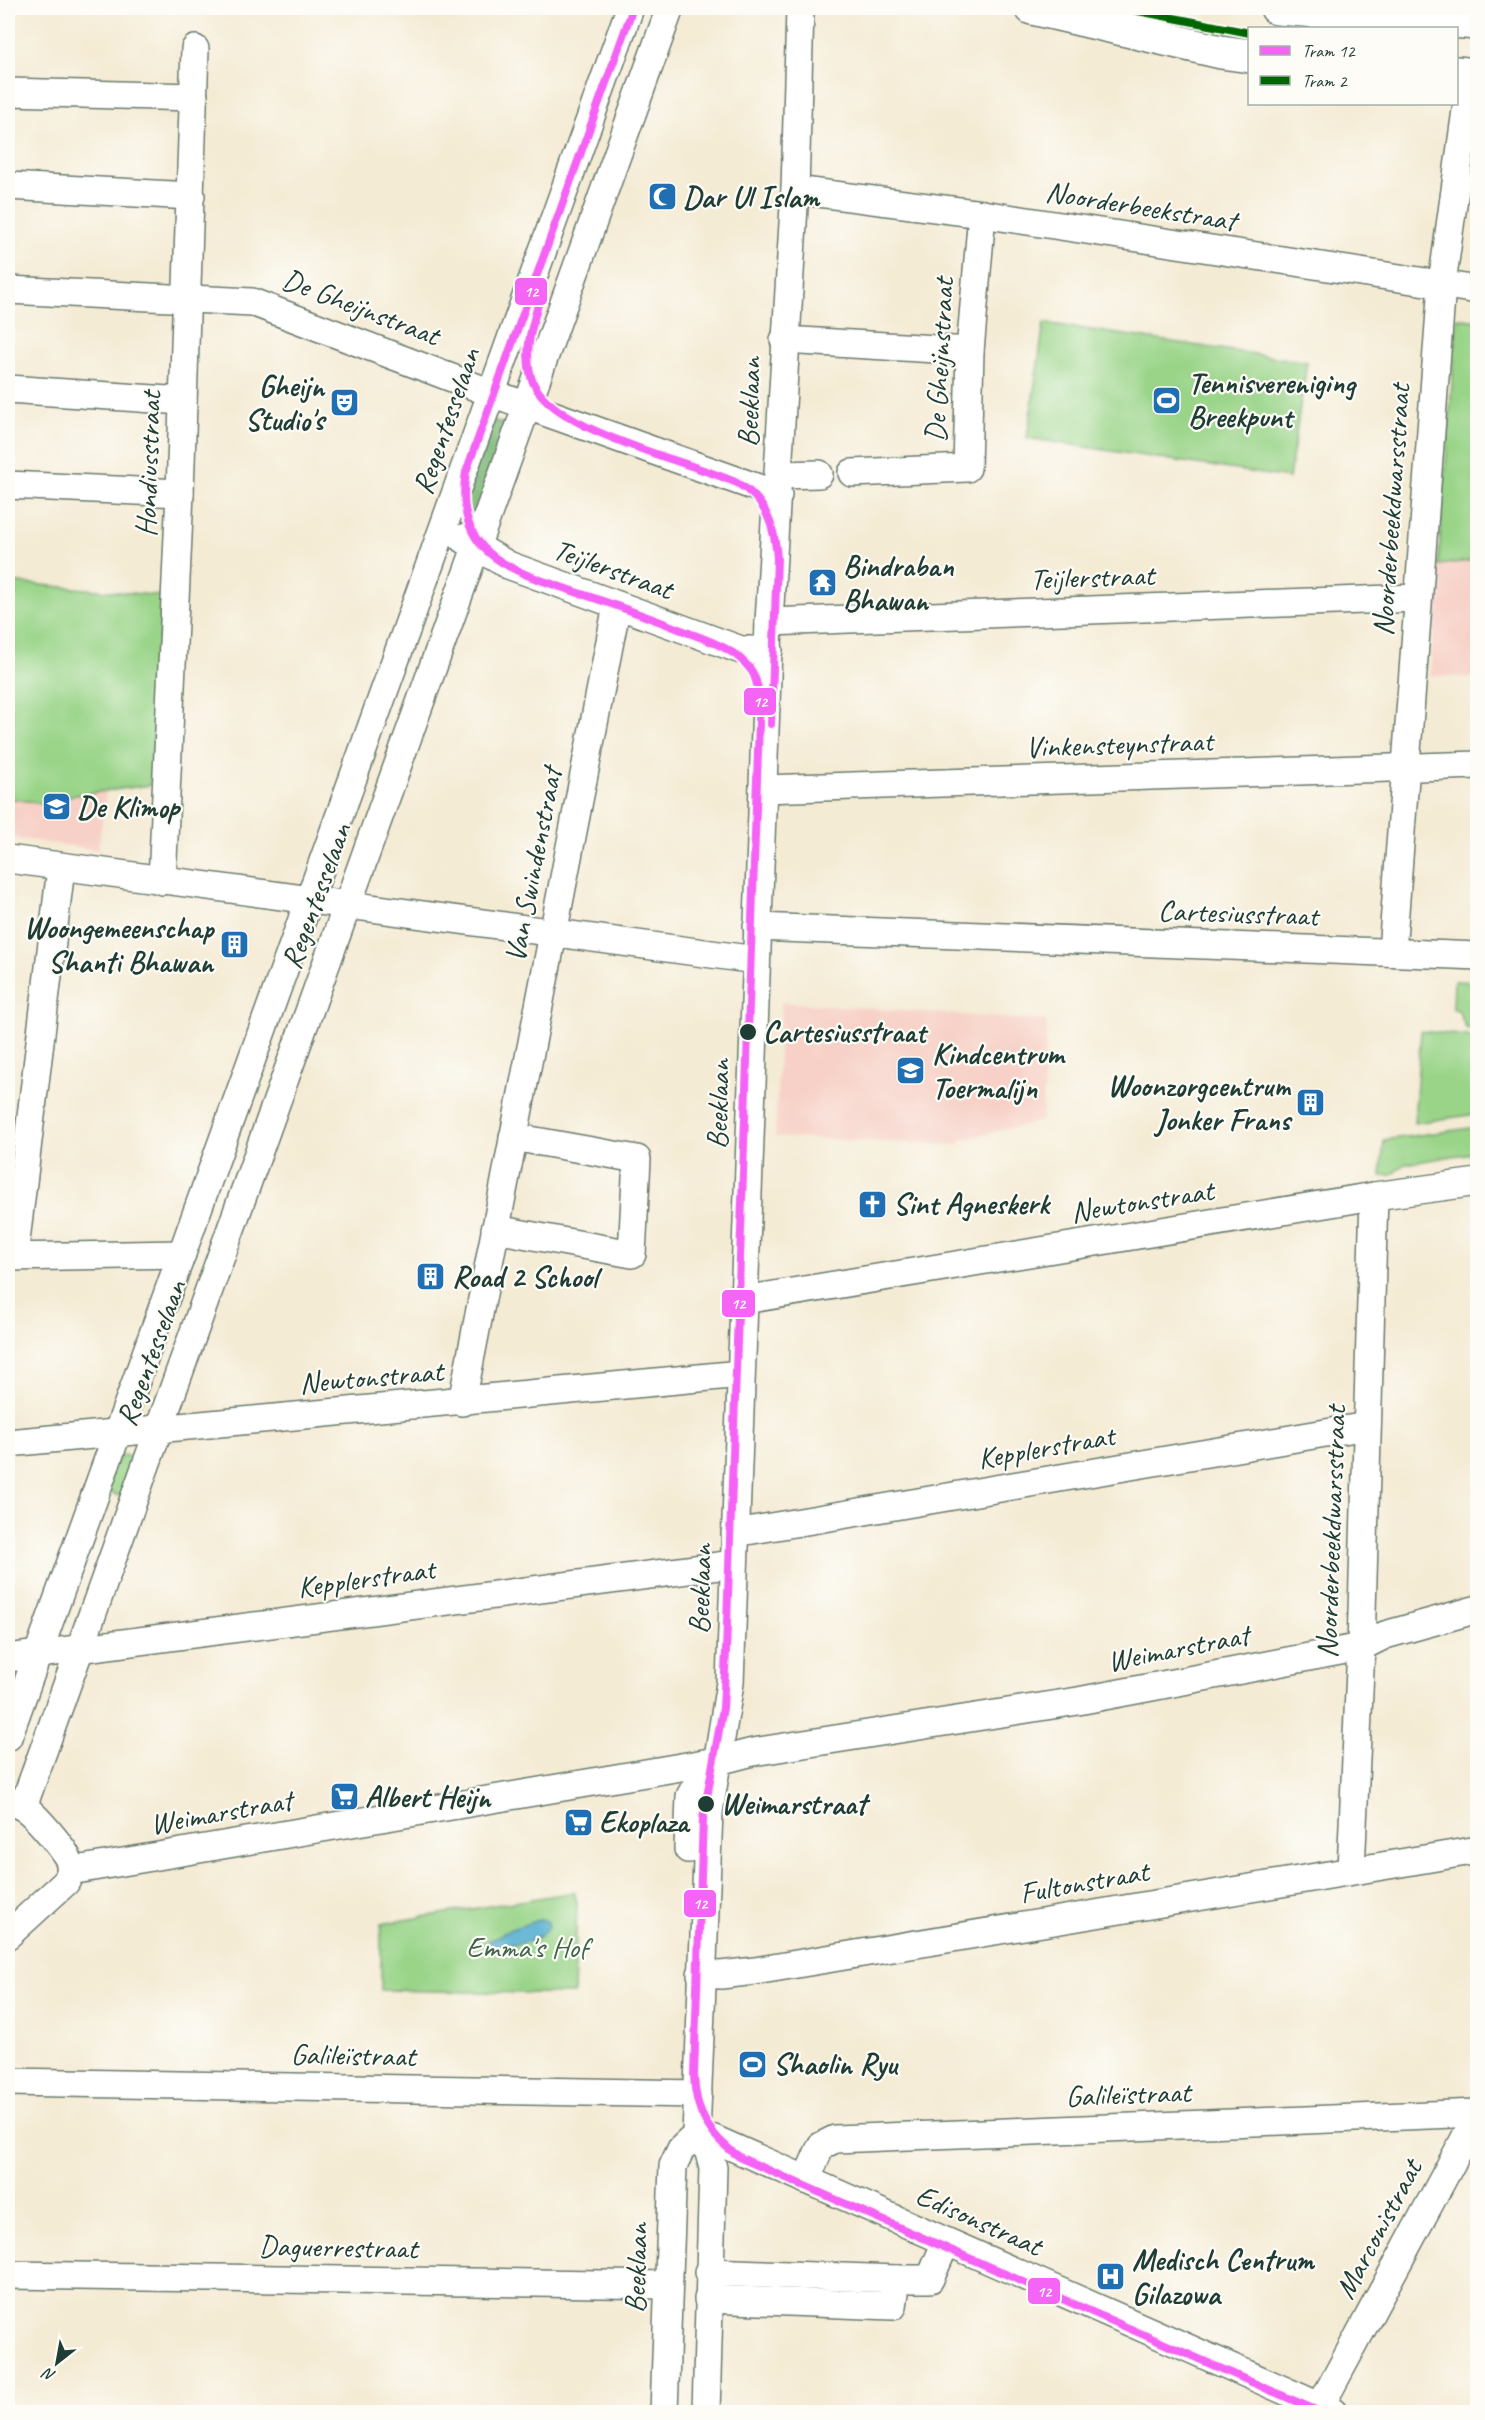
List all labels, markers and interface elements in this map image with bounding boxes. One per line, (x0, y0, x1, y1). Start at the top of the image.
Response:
legend (1248, 27, 1458, 105)
text: Tram 12 (1302, 40, 1357, 62)
text: Tram 2 (1302, 70, 1348, 92)
street label: Noorderbeekstraat (1043, 172, 1243, 240)
place label: Dar Ul Islam (683, 178, 821, 216)
mosque icon: Dar Ul Islam (646, 181, 678, 213)
street label: De Gheijnstraat (277, 260, 447, 355)
street label: De Gheijnstraat (916, 274, 962, 443)
line badge: 12 (514, 277, 548, 306)
text: 12 (524, 282, 540, 302)
street label: Regentesselaan (403, 341, 489, 499)
street label: Beeklaan (728, 355, 770, 448)
place label: Tennisvereniging Breekpunt (1188, 364, 1357, 436)
place label: Gheijn Studio's (245, 367, 327, 439)
street label: Noorderbeekdwarsstraat (1363, 380, 1419, 637)
sports icon: Tennisvereniging Breekpunt (1151, 384, 1183, 416)
street label: Hondiusstraat (126, 387, 170, 537)
theatre icon: Gheijn Studio's (329, 387, 361, 419)
street label: Teijlerstraat (548, 530, 681, 609)
place label: Bindraban Bhawan (843, 547, 955, 619)
street label: Teijlerstraat (1029, 556, 1158, 598)
temple icon: Bindraban Bhawan (806, 567, 838, 599)
line badge: 12 (743, 687, 777, 716)
text: 12 (753, 692, 769, 712)
street label: Vinkensteynstraat (1025, 722, 1216, 766)
street label: Van Swindenstraat (496, 761, 571, 965)
place label: De Klimop (77, 788, 182, 826)
school or university icon: De Klimop (40, 791, 72, 823)
street label: Regentesselaan (272, 817, 360, 974)
street label: Cartesiusstraat (1157, 891, 1322, 935)
place label: Woongemeenschap Shanti Bhawan (24, 909, 216, 981)
building icon: Woongemeenschap Shanti Bhawan (218, 929, 250, 961)
place label: Cartesiusstraat (763, 1013, 929, 1051)
marker: Cartesiusstraat (738, 1022, 758, 1042)
place label: Kindcentrum Toermalijn (932, 1035, 1066, 1107)
school or university icon: Kindcentrum Toermalijn (895, 1055, 927, 1087)
street label: Beeklaan (697, 1057, 739, 1150)
place label: Woonzorgcentrum Jonker Frans (1107, 1067, 1293, 1139)
building icon: Woonzorgcentrum Jonker Frans (1295, 1087, 1327, 1119)
street label: Newtonstraat (1068, 1171, 1219, 1231)
place label: Sint Agneskerk (893, 1185, 1052, 1223)
church icon: Sint Agneskerk (856, 1188, 888, 1220)
place label: Road 2 School (452, 1258, 603, 1296)
building icon: Road 2 School (415, 1261, 447, 1293)
street label: Regentesselaan (107, 1274, 195, 1431)
line badge: 12 (721, 1289, 756, 1318)
text: 12 (731, 1294, 747, 1314)
street label: Newtonstraat (298, 1352, 447, 1402)
street label: Noorderbeekdwarsstraat (1308, 1402, 1355, 1659)
street label: Kepplerstraat (975, 1416, 1120, 1478)
street label: Beeklaan (679, 1542, 721, 1635)
street label: Kepplerstraat (295, 1549, 440, 1606)
street label: Weimarstraat (1104, 1615, 1256, 1680)
place label: Albert Heijn (365, 1778, 493, 1816)
street label: Weimarstraat (147, 1780, 299, 1843)
supermarket icon: Albert Heijn (328, 1781, 360, 1813)
place label: Weimarstraat (721, 1785, 871, 1823)
marker: Weimarstraat (696, 1794, 716, 1814)
place label: Ekoplaza (599, 1803, 691, 1841)
supermarket icon: Ekoplaza (562, 1806, 594, 1838)
street label: Fultonstraat (1017, 1851, 1154, 1912)
line badge: 12 (683, 1889, 717, 1918)
text: 12 (693, 1894, 709, 1914)
park label: Emma's Hof (466, 1928, 594, 1966)
street label: Galileïstraat (290, 2035, 419, 2075)
place label: Shaolin Ryu (773, 2045, 899, 2083)
sports icon: Shaolin Ryu (736, 2048, 768, 2080)
street label: Galileïstraat (1065, 2073, 1194, 2115)
street label: Marconistraat (1326, 2150, 1432, 2305)
street label: Edisonstraat (910, 2175, 1051, 2266)
street label: Beeklaan (615, 2221, 657, 2314)
street label: Daguerrestraat (258, 2227, 421, 2267)
place label: Medisch Centrum Gilazowa (1132, 2241, 1315, 2313)
hospital icon: Medisch Centrum Gilazowa (1095, 2261, 1127, 2293)
line badge: 12 (1027, 2277, 1061, 2305)
text: 12 (1037, 2282, 1053, 2302)
north arrow (27, 2333, 87, 2393)
text: N (38, 2362, 59, 2386)

